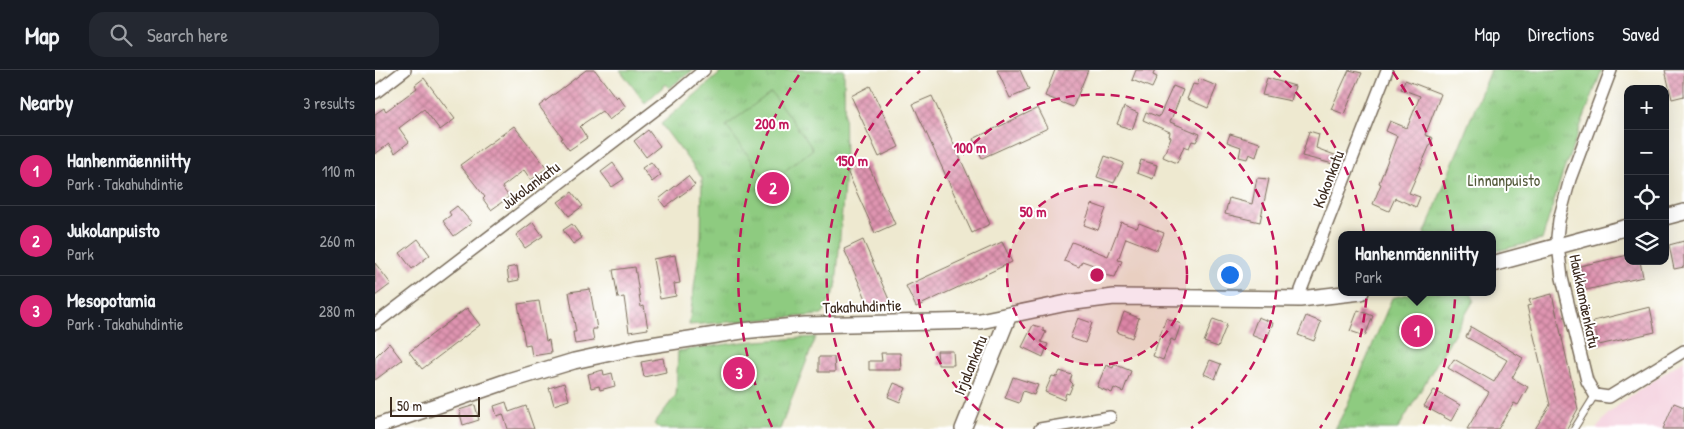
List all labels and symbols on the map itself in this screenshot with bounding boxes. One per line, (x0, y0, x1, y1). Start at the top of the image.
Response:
text: 200 m (755, 113, 789, 134)
text: 100 m (954, 137, 986, 158)
street label: Kokonkatu (1307, 147, 1349, 211)
text: 150 m (836, 150, 868, 171)
street label: Jukolankatu (496, 155, 564, 214)
pin: 2 (757, 169, 789, 207)
park label: Linnanpuisto (1468, 169, 1541, 191)
text: 50 m (1020, 201, 1046, 222)
street label: Haukkamäenkatu (1564, 252, 1606, 350)
your location (1217, 262, 1243, 288)
centre of rings (1088, 266, 1106, 284)
street label: Takahuhdintie (822, 294, 902, 318)
pin: 1 (1401, 312, 1433, 350)
street label: Irjalankatu (948, 331, 992, 398)
pin: 3 (723, 354, 755, 392)
scale bar (390, 394, 480, 417)

